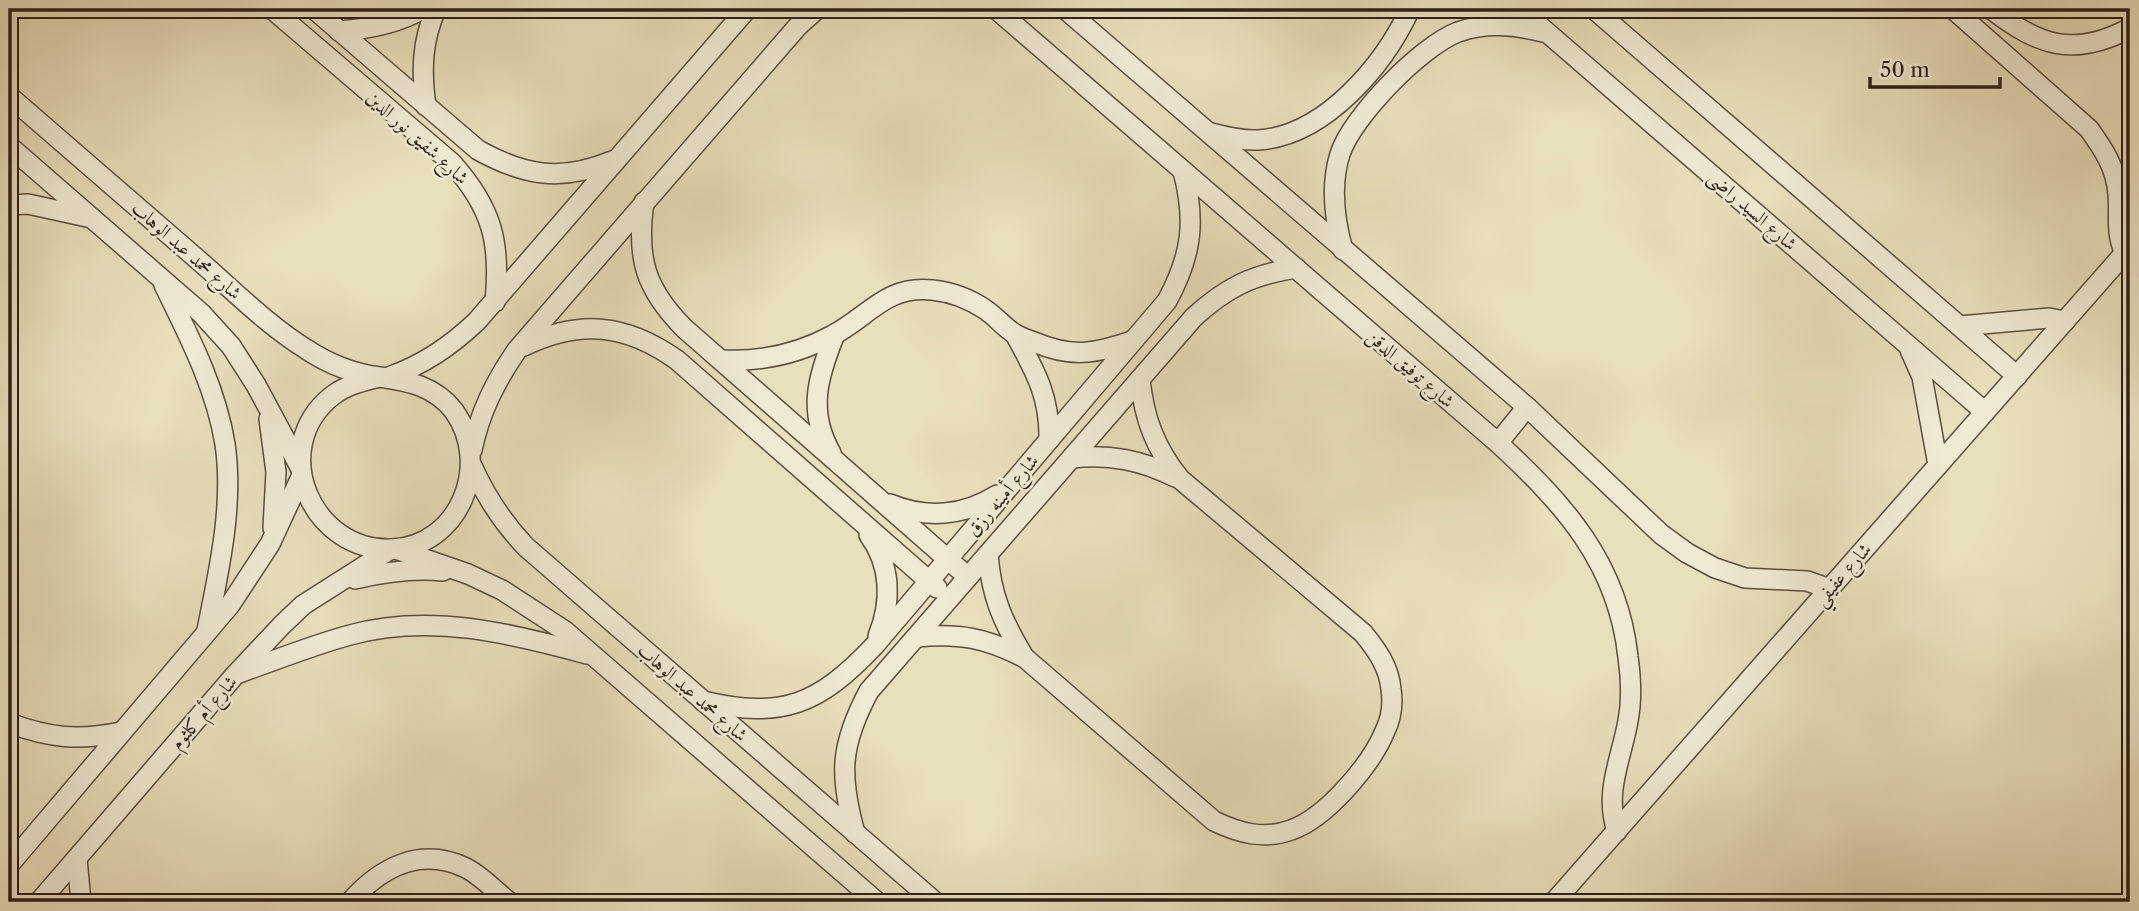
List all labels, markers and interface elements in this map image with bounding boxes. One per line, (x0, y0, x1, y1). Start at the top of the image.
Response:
scale bar (1870, 46, 1999, 90)
text: 50 m (1880, 57, 1930, 82)
street label: شارع شفيق نور الدين (359, 85, 474, 192)
street label: شارع السيد راضى (1701, 165, 1802, 258)
street label: شارع محمد عبد الوهاب (124, 196, 246, 307)
street label: شارع توفيق الدقن (1360, 324, 1459, 416)
street label: شارع أمينه رزق (961, 449, 1046, 543)
street label: شارع عفيفي (1809, 538, 1881, 615)
street label: شارع محمد عبد الوهاب (630, 638, 752, 749)
street label: شارع أم كلثوم (164, 670, 246, 757)

